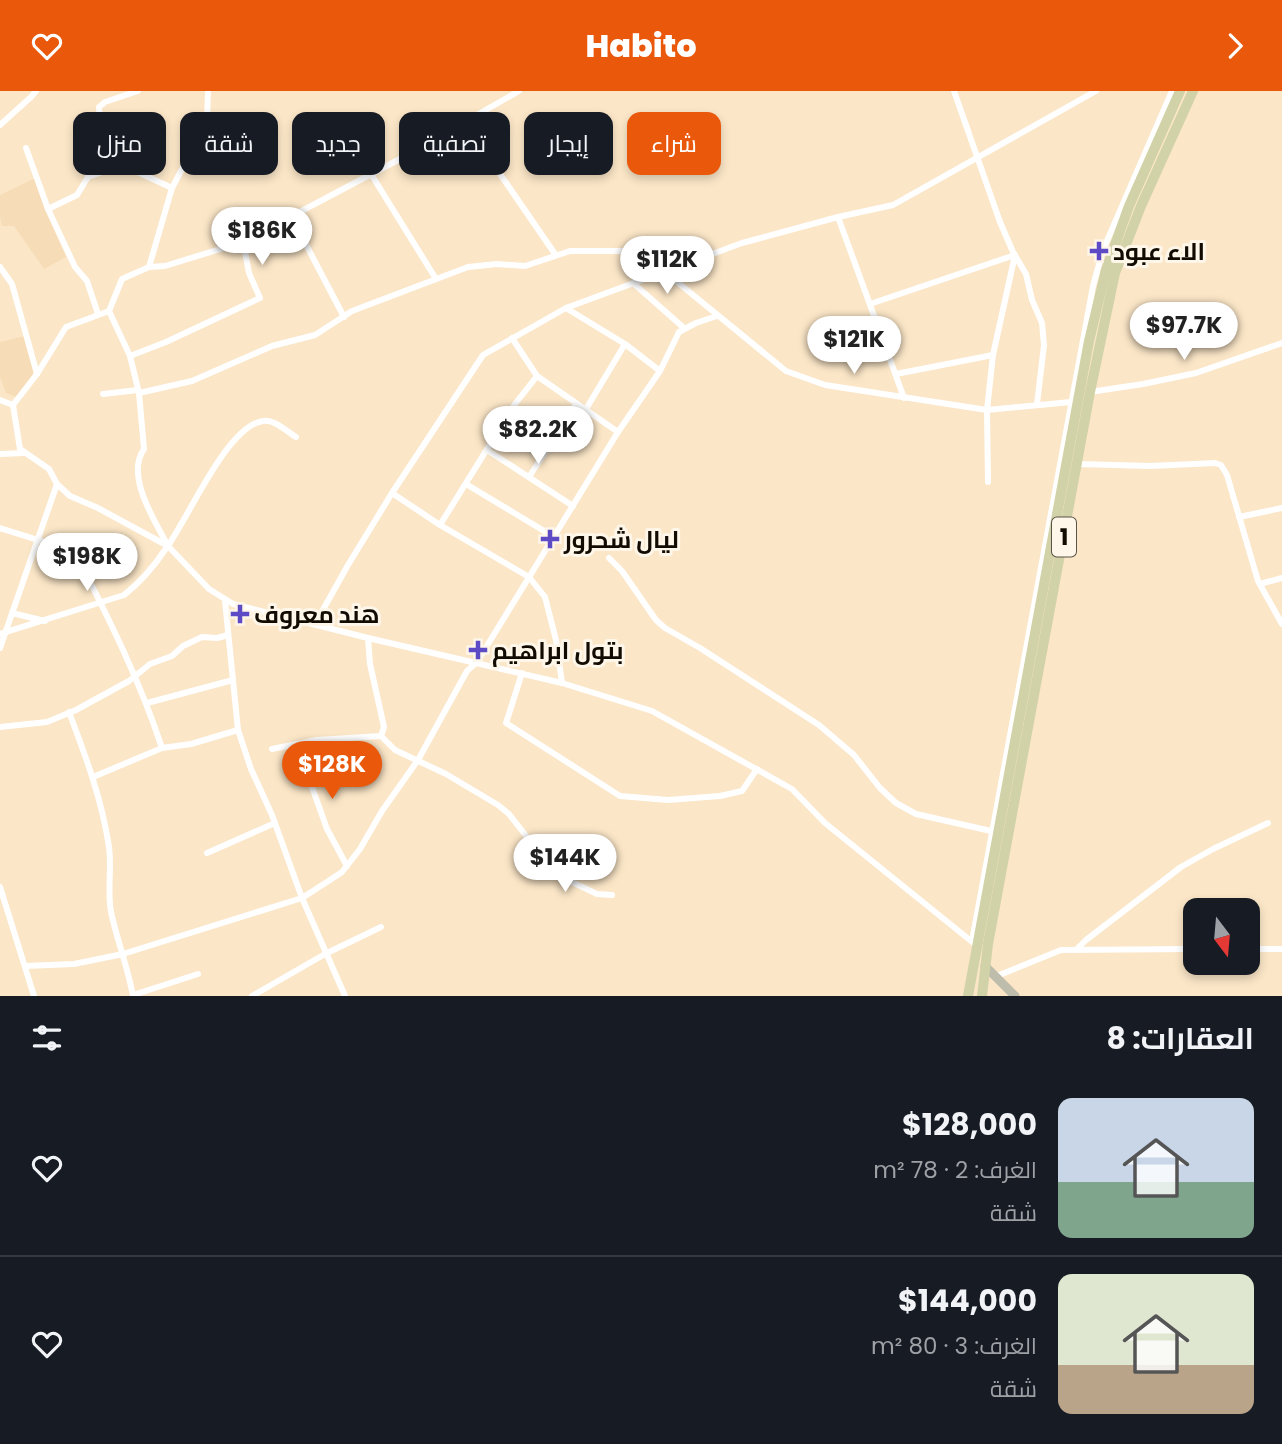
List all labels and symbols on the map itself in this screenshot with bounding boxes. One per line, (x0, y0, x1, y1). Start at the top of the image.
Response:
pin: $186K (213, 207, 311, 267)
place label: الاء عبود (1113, 235, 1205, 268)
pin: $112K (618, 237, 716, 296)
marker: الاء عبود (1091, 243, 1107, 259)
pin: $97.7K (1127, 303, 1241, 362)
pin: $121K (805, 317, 903, 376)
pin: $82.2K (481, 407, 595, 466)
road number: 1 (1052, 517, 1076, 557)
place label: ليال شحرور (563, 523, 679, 556)
marker: ليال شحرور (542, 531, 558, 547)
pin: $198K (38, 533, 136, 593)
place label: هند معروف (254, 598, 380, 631)
marker: هند معروف (232, 606, 248, 622)
place label: بتول ابراهيم (492, 634, 624, 667)
marker: بتول ابراهيم (470, 642, 486, 658)
pin: $128K (283, 741, 381, 801)
pin: $144K (516, 835, 614, 894)
north arrow (1183, 898, 1260, 975)

